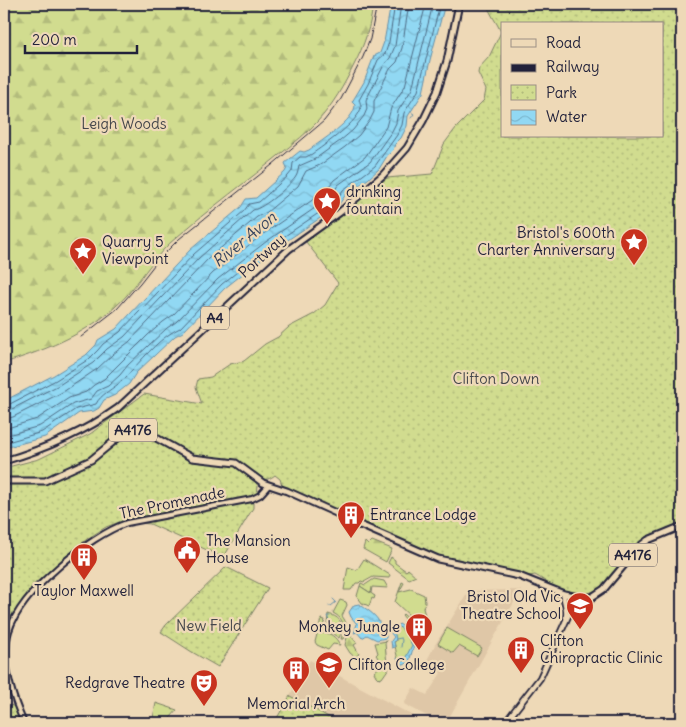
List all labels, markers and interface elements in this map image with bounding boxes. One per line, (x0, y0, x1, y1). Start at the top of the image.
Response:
scale bar (25, 22, 138, 54)
legend (501, 22, 664, 138)
text: 200 m (32, 30, 77, 49)
text: Road (546, 33, 581, 52)
text: Railway (546, 57, 600, 76)
text: Park (546, 83, 577, 102)
text: Water (546, 107, 587, 126)
park label: Leigh Woods (81, 114, 167, 133)
place label: drinking fountain (346, 182, 402, 218)
place icon: drinking fountain (312, 186, 342, 225)
water label: River Avon (208, 207, 281, 271)
place label: Bristol's 600th Charter Anniversary (477, 223, 615, 259)
place icon: Bristol's 600th Charter Anniversary (619, 227, 649, 266)
street label: Portway (234, 229, 289, 282)
place label: Quarry 5 Viewpoint (102, 232, 169, 268)
place icon: Quarry 5 Viewpoint (68, 236, 98, 275)
road number: A4 (201, 306, 229, 330)
park label: Clifton Down (453, 369, 540, 388)
road number: A4176 (109, 418, 157, 442)
street label: The Promenade (118, 482, 226, 523)
building icon: Entrance Lodge (336, 500, 366, 539)
place label: Entrance Lodge (370, 505, 476, 524)
place label: The Mansion House (206, 531, 291, 567)
public building icon: The Mansion House (172, 535, 202, 574)
building icon: Taylor Maxwell (69, 542, 99, 581)
road number: A4176 (609, 544, 657, 566)
place label: Taylor Maxwell (34, 581, 134, 600)
place label: Bristol Old Vic Theatre School (461, 587, 561, 623)
school or university icon: Bristol Old Vic Theatre School (565, 591, 595, 630)
building icon: Monkey Jungle (404, 612, 434, 651)
park label: New Field (176, 616, 242, 635)
place label: Monkey Jungle (298, 617, 400, 636)
place label: Clifton Chiropractic Clinic (540, 631, 663, 667)
building icon: Clifton Chiropractic Clinic (506, 635, 536, 674)
school or university icon: Clifton College (314, 650, 344, 689)
building icon: Memorial Arch (281, 655, 311, 694)
place label: Clifton College (348, 655, 445, 674)
theatre icon: Redgrave Theatre (189, 668, 219, 707)
place label: Redgrave Theatre (65, 673, 185, 692)
place label: Memorial Arch (247, 694, 346, 713)

